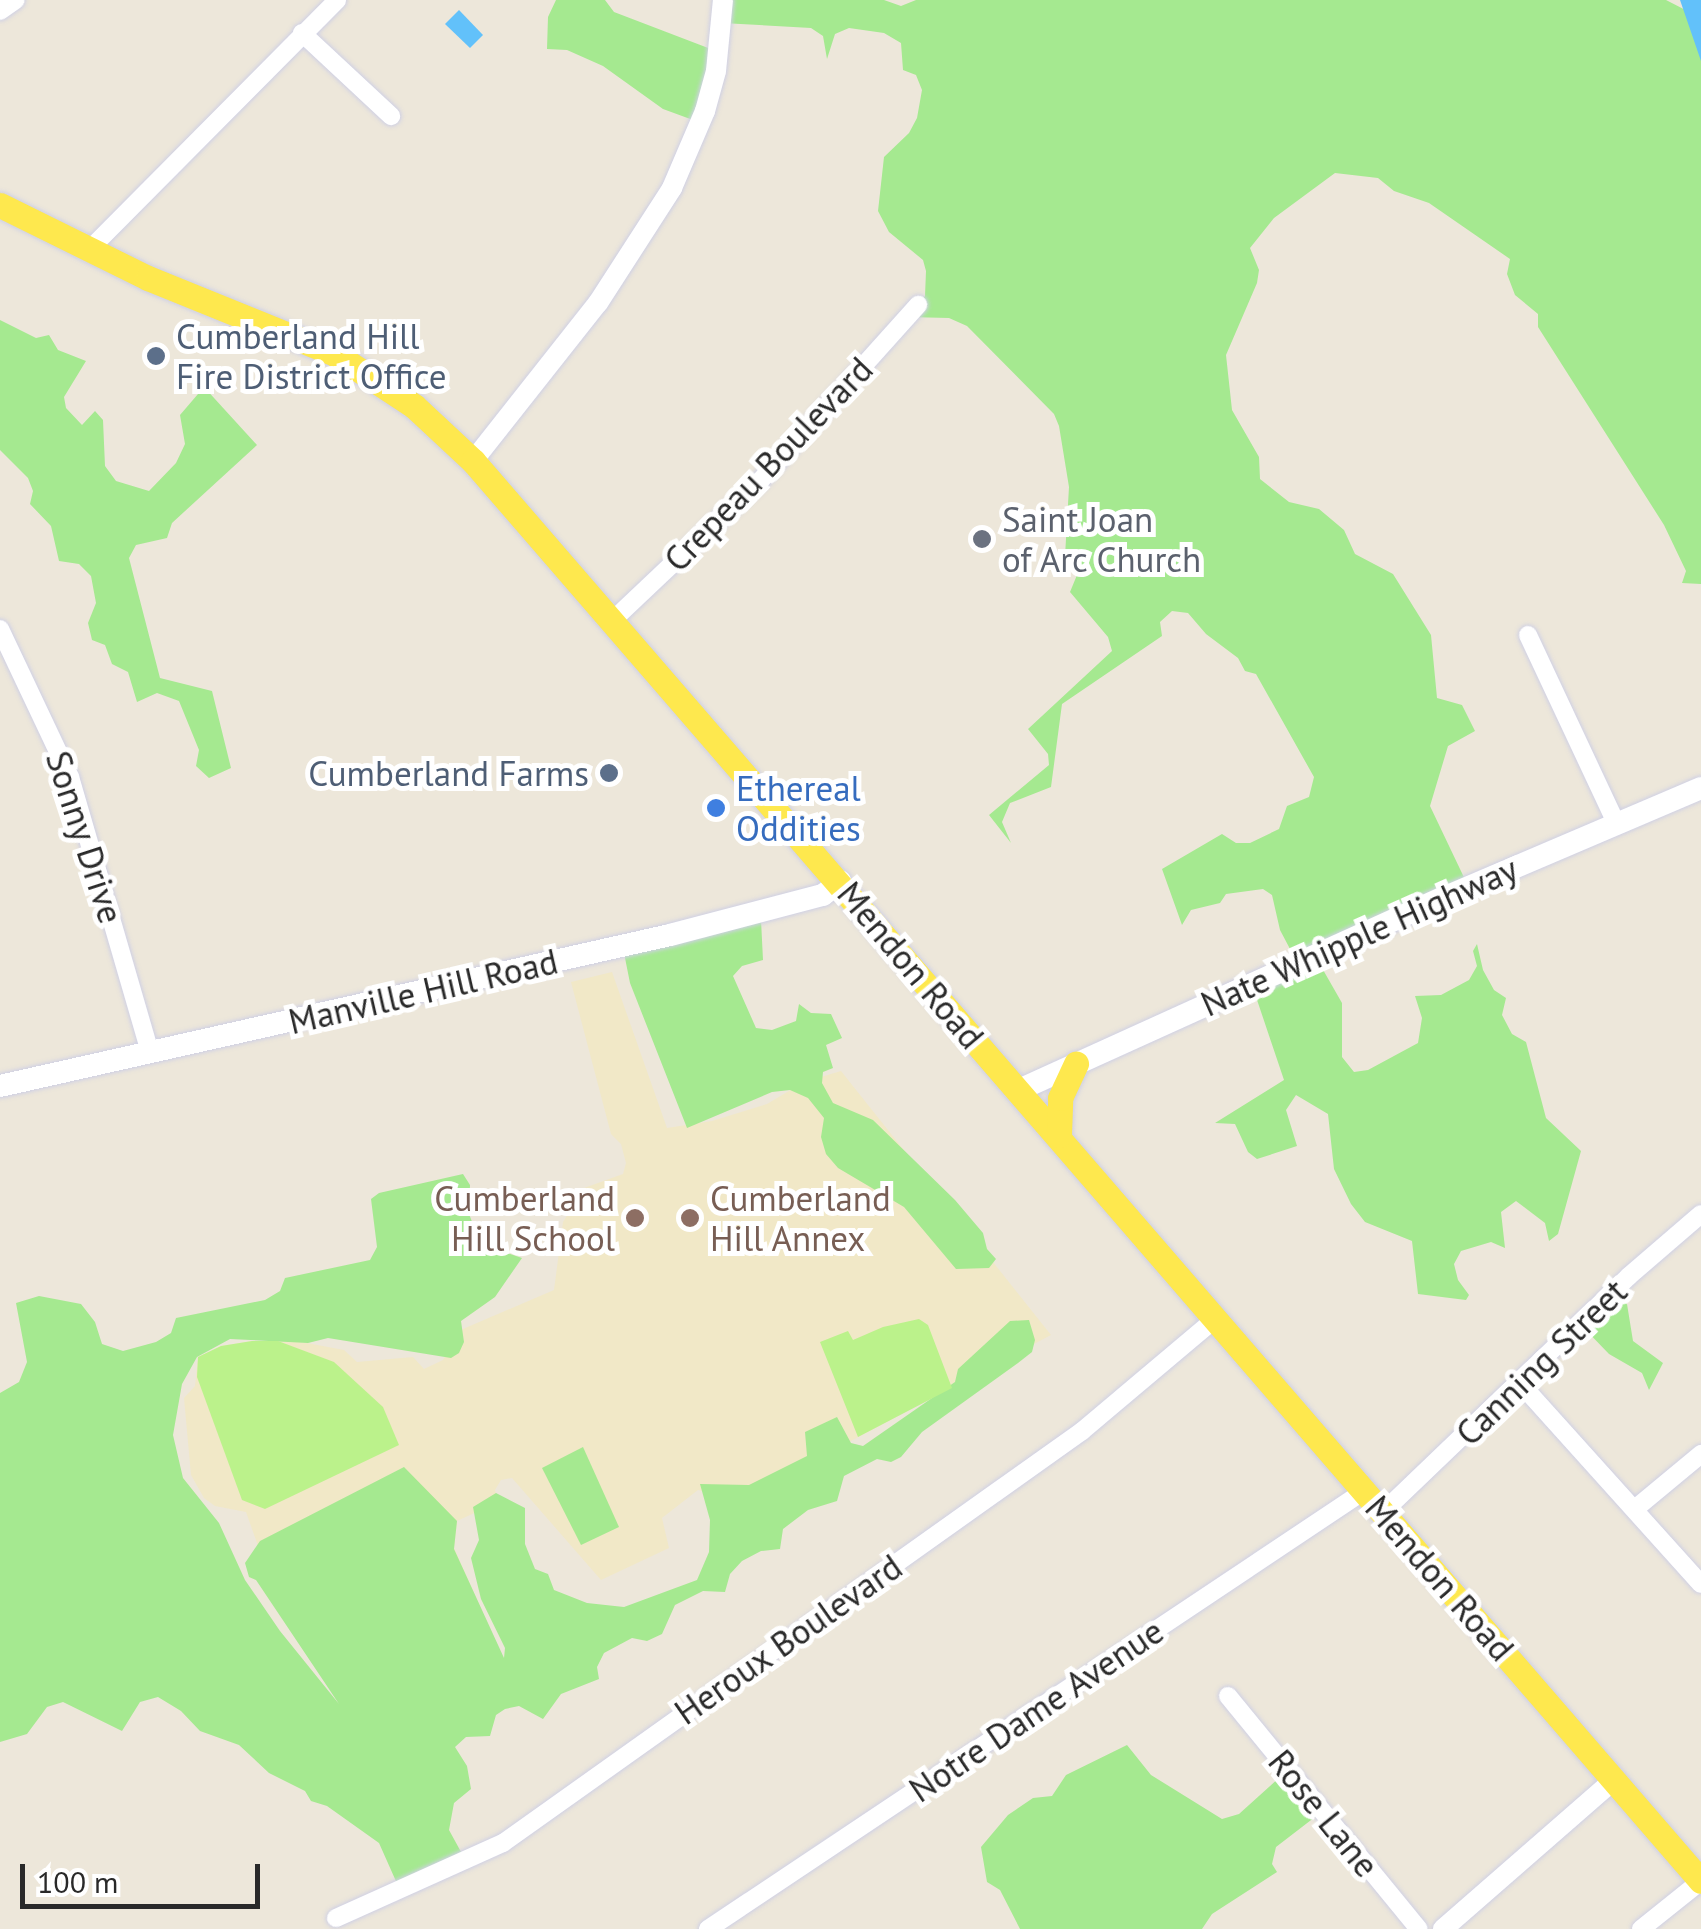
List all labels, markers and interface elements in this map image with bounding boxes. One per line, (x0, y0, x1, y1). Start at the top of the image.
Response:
place label: Cumberland Hill Fire District Office (176, 315, 446, 397)
marker: Cumberland Hill Fire District Office (145, 345, 167, 367)
street label: Crepeau Boulevard (655, 348, 881, 580)
place label: Saint Joan of Arc Church (1002, 498, 1203, 580)
marker: Saint Joan of Arc Church (971, 528, 993, 550)
street label: Sonny Drive (37, 745, 133, 929)
place label: Cumberland Farms (308, 752, 589, 794)
marker: Cumberland Farms (598, 762, 620, 784)
place label: Ethereal Oddities (736, 767, 861, 849)
marker: Ethereal Oddities (705, 797, 727, 819)
street label: Nate Whipple Highway (1194, 847, 1524, 1025)
street label: Mendon Road (829, 873, 993, 1057)
street label: Manville Hill Road (284, 940, 562, 1042)
place label: Cumberland Hill School (434, 1177, 615, 1259)
place label: Cumberland Hill Annex (710, 1177, 891, 1259)
marker: Cumberland Hill School (624, 1207, 646, 1229)
marker: Cumberland Hill Annex (679, 1207, 701, 1229)
street label: Canning Street (1447, 1270, 1635, 1454)
street label: Mendon Road (1357, 1487, 1523, 1669)
street label: Heroux Boulevard (666, 1545, 910, 1733)
street label: Notre Dame Avenue (901, 1609, 1171, 1811)
street label: Rose Lane (1260, 1741, 1388, 1885)
scale bar (25, 1844, 265, 1906)
text: 100 m (37, 1862, 118, 1901)

